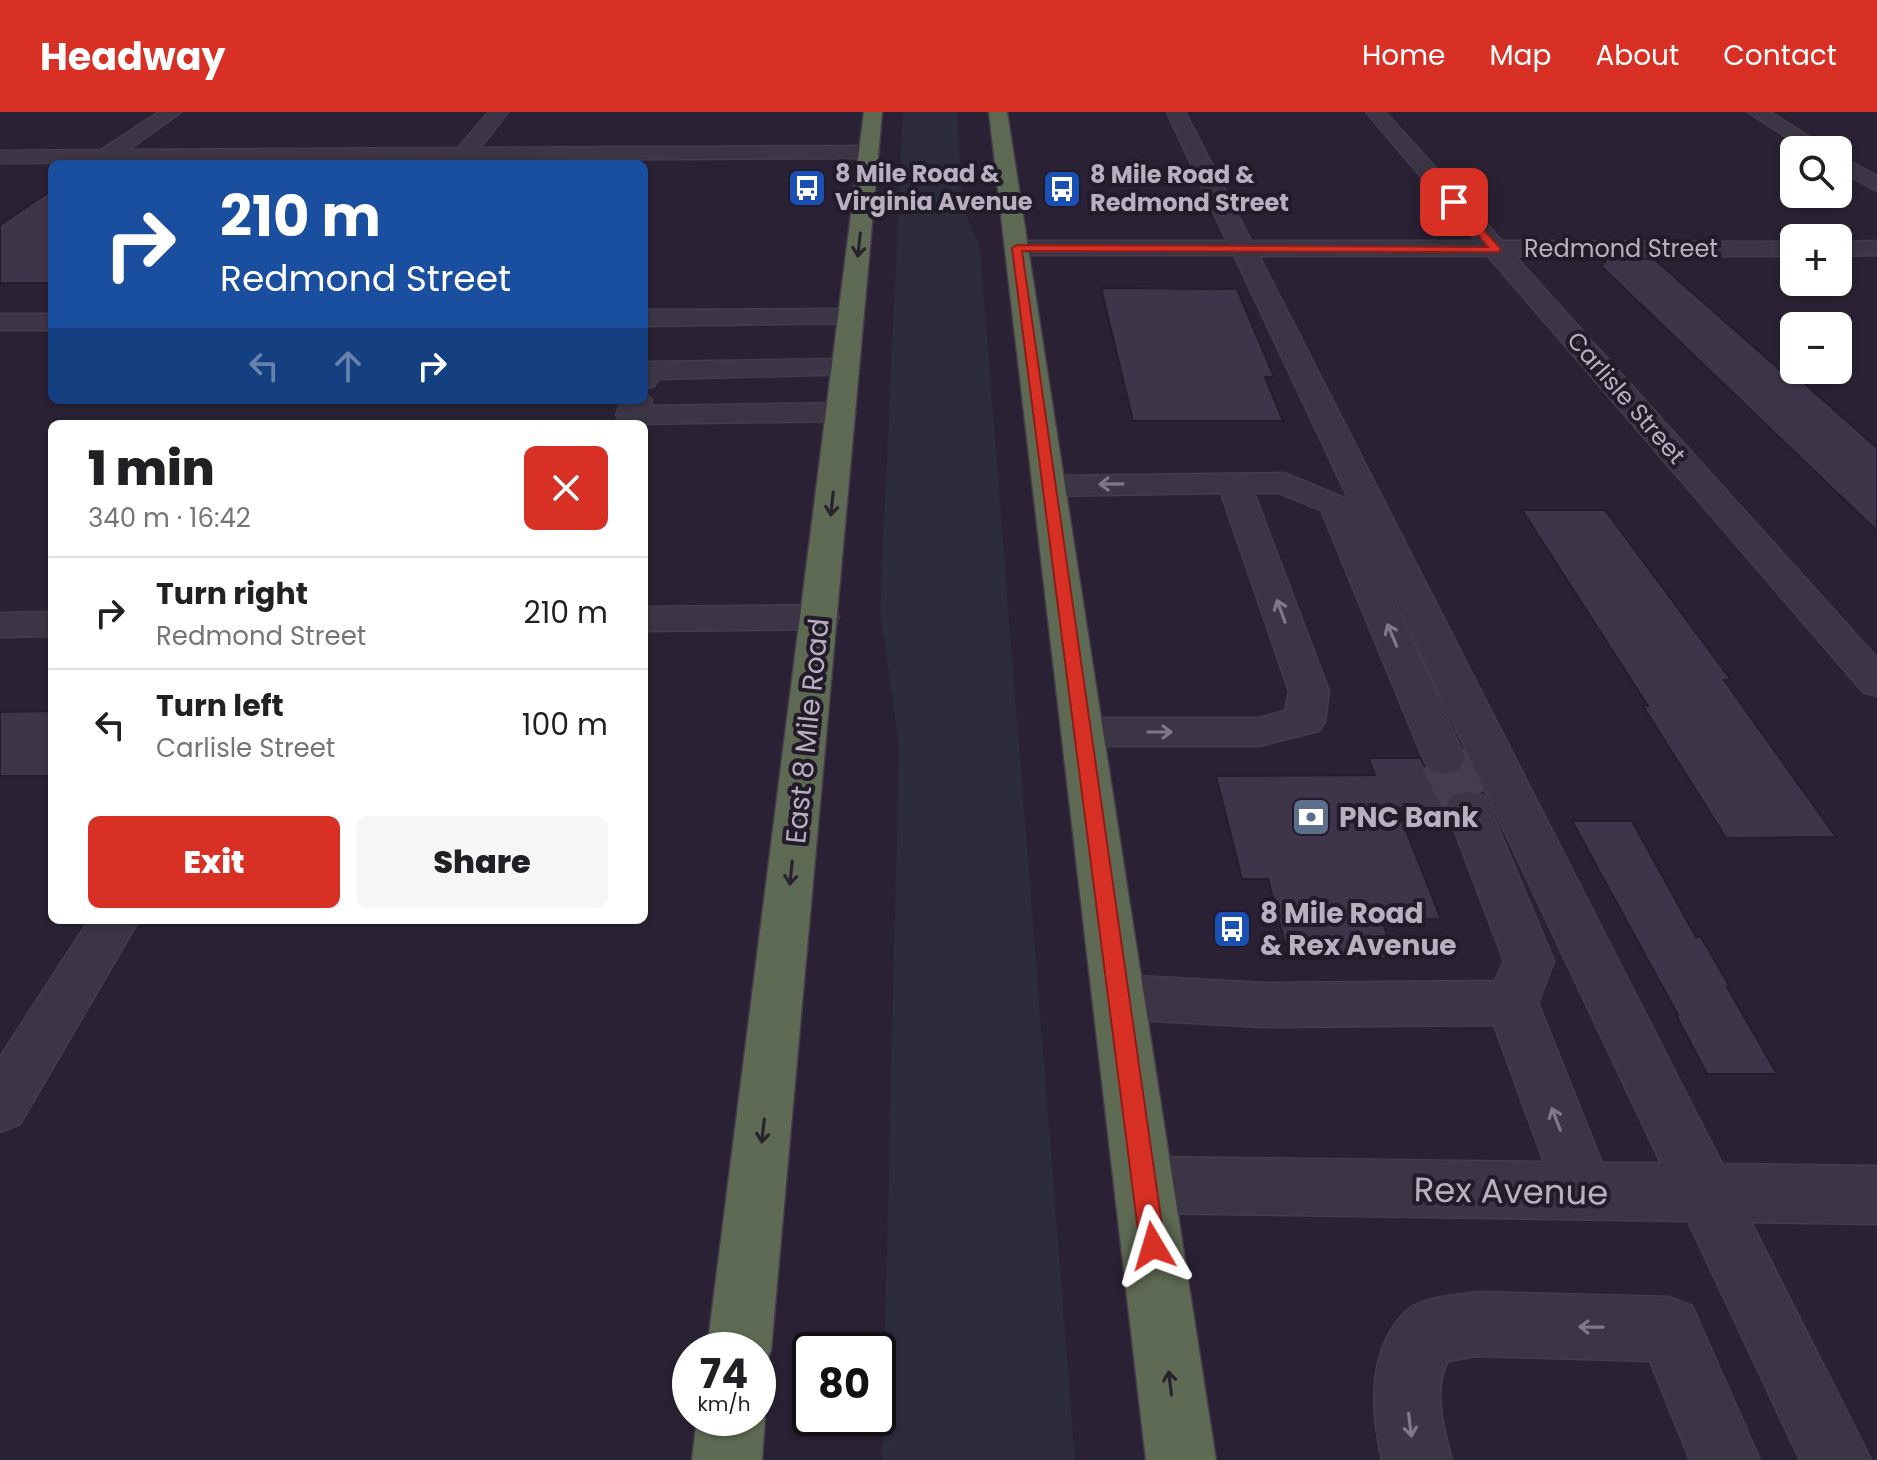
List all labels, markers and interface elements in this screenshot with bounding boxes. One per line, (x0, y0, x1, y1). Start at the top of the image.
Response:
text: Headway (40, 30, 226, 83)
text: Home (1362, 36, 1445, 75)
text: Map (1489, 36, 1551, 75)
text: About (1595, 36, 1679, 75)
text: Contact (1723, 36, 1837, 75)
map controls (1780, 136, 1852, 384)
button: search (1780, 136, 1852, 208)
place label: 8 Mile Road & Virginia Avenue (835, 157, 1033, 218)
place label: 8 Mile Road & Redmond Street (1090, 158, 1289, 219)
bus stop icon: 8 Mile Road & Virginia Avenue (786, 167, 828, 209)
bus stop icon: 8 Mile Road & Redmond Street (1041, 168, 1083, 210)
pin (1420, 168, 1488, 236)
text: 210 m (220, 177, 381, 256)
icon: arrive (1432, 180, 1476, 224)
icon: right (88, 192, 192, 296)
button: + (1780, 224, 1852, 296)
one-way arrow (851, 231, 866, 258)
street label: Redmond Street (1524, 232, 1718, 265)
text: Redmond Street (220, 253, 511, 304)
button: − (1780, 312, 1852, 384)
street label: Carlisle Street (1560, 324, 1693, 471)
icon: left (242, 344, 286, 388)
icon: ahead (326, 344, 370, 388)
icon: right (410, 344, 454, 388)
text: 1 min (88, 435, 215, 502)
button: close (524, 446, 608, 530)
one-way arrow (1098, 477, 1125, 492)
one-way arrow (824, 490, 839, 517)
text: 340 m · 16:42 (88, 500, 251, 536)
text: Turn right (156, 572, 308, 615)
icon: right (88, 591, 132, 635)
text: 210 m (523, 591, 608, 634)
one-way arrow (1272, 599, 1287, 624)
street label: East 8 Mile Road (776, 617, 839, 846)
text: Redmond Street (156, 618, 366, 654)
one-way arrow (1383, 623, 1398, 648)
text: Turn left (156, 684, 284, 727)
icon: left (88, 703, 132, 747)
text: 100 m (522, 703, 608, 746)
one-way arrow (1146, 724, 1173, 740)
text: Carlisle Street (156, 730, 335, 766)
bank icon: PNC Bank (1290, 796, 1332, 838)
place label: PNC Bank (1339, 798, 1479, 837)
button: Exit (88, 816, 340, 908)
button: Share (356, 816, 608, 908)
one-way arrow (784, 859, 799, 886)
place label: 8 Mile Road & Rex Avenue (1260, 894, 1457, 965)
bus stop icon: 8 Mile Road & Rex Avenue (1211, 908, 1253, 950)
one-way arrow (1548, 1107, 1562, 1132)
one-way arrow (755, 1117, 770, 1144)
street label: Rex Avenue (1413, 1165, 1609, 1217)
position arrow (1111, 1204, 1195, 1288)
one-way arrow (1578, 1319, 1605, 1334)
speed limit sign: 80 (792, 1332, 896, 1436)
text: 74 (700, 1346, 748, 1402)
one-way arrow (1163, 1370, 1178, 1397)
text: km/h (697, 1390, 751, 1418)
one-way arrow (1402, 1411, 1417, 1437)

